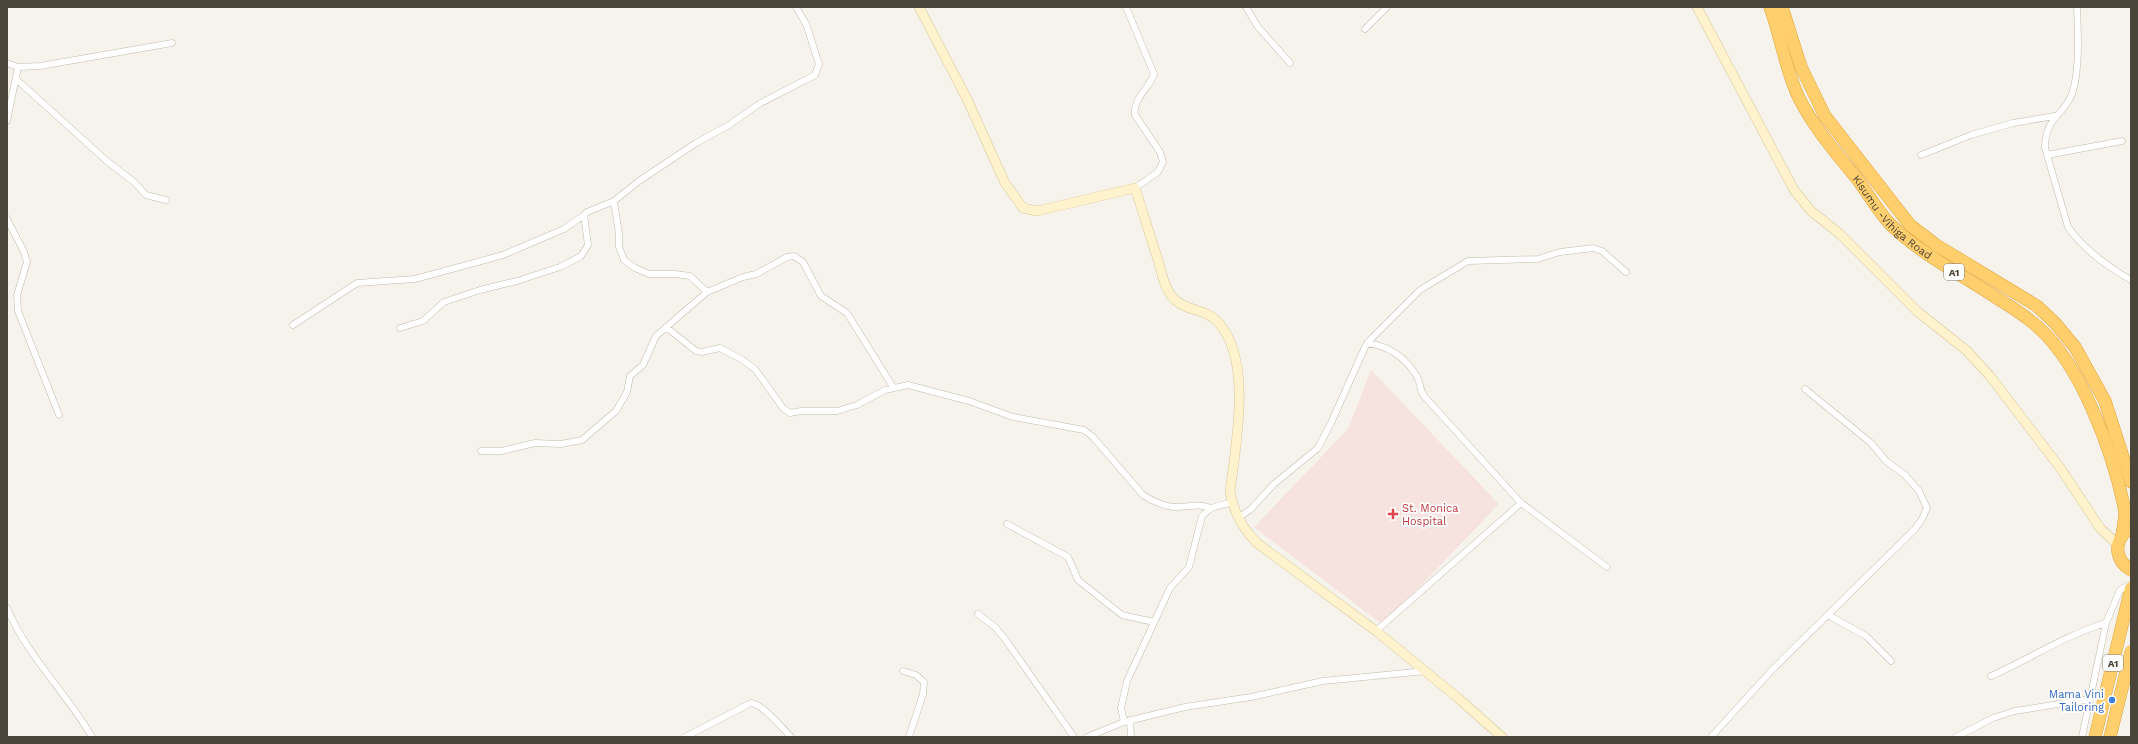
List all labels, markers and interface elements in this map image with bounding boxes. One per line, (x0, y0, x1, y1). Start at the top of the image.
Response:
street label: Kisumu -Vihiga Road (1850, 172, 1935, 262)
road number: A1 (1944, 264, 1964, 280)
place label: St. Monica Hospital (1402, 502, 1458, 528)
marker: St. Monica Hospital (1387, 508, 1399, 520)
road number: A1 (2103, 655, 2123, 671)
place label: Mama Vini Tailoring (2049, 688, 2104, 714)
marker: Mama Vini Tailoring (2107, 695, 2117, 705)

